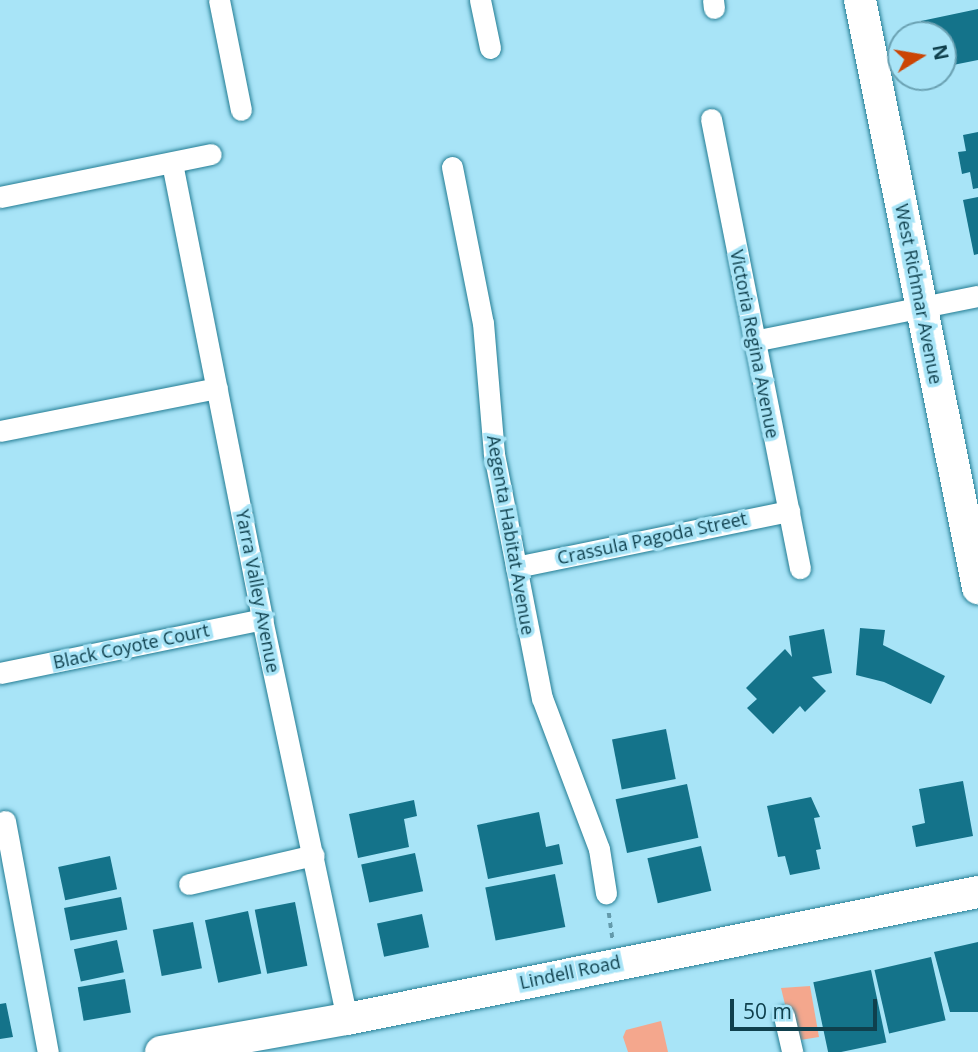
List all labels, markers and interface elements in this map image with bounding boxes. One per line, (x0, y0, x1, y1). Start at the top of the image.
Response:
north arrow (887, 21, 957, 91)
text: N (926, 42, 955, 62)
street label: West Richmar Avenue (891, 202, 947, 386)
street label: Victoria Regina Avenue (726, 248, 784, 440)
street label: Aegenta Habitat Avenue (483, 433, 539, 637)
street label: Crassula Pagoda Street (555, 507, 749, 569)
street label: Yarra Valley Avenue (232, 508, 284, 674)
street label: Black Coyote Court (51, 619, 211, 673)
street label: Lindell Road (517, 951, 623, 993)
scale bar (733, 986, 880, 1030)
text: 50 m (743, 997, 792, 1025)

